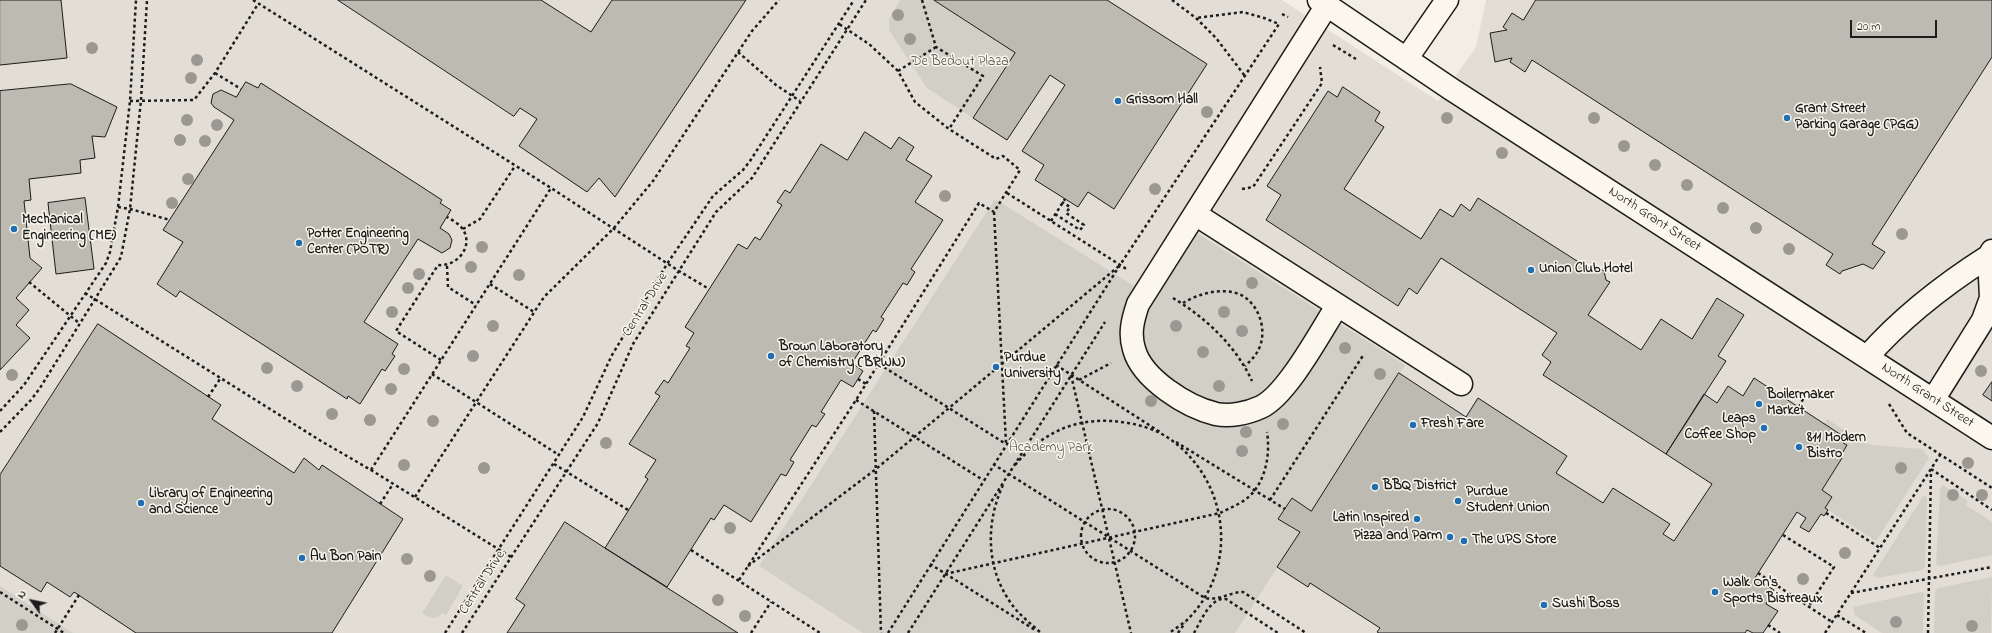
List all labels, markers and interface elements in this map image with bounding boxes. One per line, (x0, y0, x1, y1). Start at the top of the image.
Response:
scale bar (1852, 12, 1939, 38)
text: 20 m (1857, 18, 1880, 36)
park label: De Bedout Plaza (911, 55, 1009, 71)
place label: Grissom Hall (1126, 93, 1198, 109)
marker: Grissom Hall (1113, 96, 1123, 106)
place label: Grant Street Parking Garage (PGG) (1795, 102, 1918, 134)
marker: Grant Street Parking Garage (PGG) (1782, 113, 1792, 123)
street label: North Grant Street (1605, 184, 1703, 256)
place label: Mechanical Engineering (ME) (22, 213, 116, 246)
marker: Mechanical Engineering (ME) (9, 224, 19, 234)
place label: Potter Engineering Center (POTR) (307, 227, 409, 260)
marker: Potter Engineering Center (POTR) (294, 238, 304, 248)
place label: Union Club Hotel (1539, 262, 1633, 278)
marker: Union Club Hotel (1526, 265, 1536, 275)
street label: Central Drive (620, 270, 672, 340)
place label: Brown Laboratory of Chemistry (BRWN) (779, 340, 905, 372)
marker: Brown Laboratory of Chemistry (BRWN) (766, 351, 776, 361)
place label: Purdue University (1004, 351, 1061, 384)
street label: North Grant Street (1878, 360, 1976, 432)
marker: Purdue University (991, 362, 1001, 372)
place label: Boilermaker Market (1767, 388, 1834, 420)
marker: Boilermaker Market (1754, 399, 1764, 409)
place label: Leaps Coffee Shop (1684, 412, 1756, 444)
place label: Fresh Fare (1421, 417, 1484, 433)
marker: Fresh Fare (1408, 420, 1418, 430)
marker: Leaps Coffee Shop (1759, 423, 1769, 433)
place label: 811 Modern Bistro (1807, 431, 1866, 464)
park label: Academy Park (1009, 441, 1093, 457)
marker: 811 Modern Bistro (1794, 442, 1804, 452)
place label: BBQ District (1383, 479, 1457, 495)
marker: BBQ District (1370, 482, 1380, 492)
place label: Purdue Student Union (1466, 485, 1549, 518)
place label: Library of Engineering and Science (149, 487, 273, 520)
marker: Purdue Student Union (1453, 496, 1463, 506)
marker: Library of Engineering and Science (136, 498, 146, 508)
place label: Latin Inspired (1333, 511, 1409, 527)
marker: Latin Inspired (1412, 514, 1422, 524)
place label: Pizza and Parm (1354, 529, 1442, 545)
marker: Pizza and Parm (1445, 532, 1455, 542)
place label: The UPS Store (1472, 533, 1557, 549)
marker: The UPS Store (1459, 536, 1469, 546)
street label: Central Drive (456, 548, 510, 618)
place label: Au Bon Pain (310, 550, 381, 566)
marker: Au Bon Pain (297, 553, 307, 563)
place label: Walk On's Sports Bistreaux (1723, 576, 1823, 608)
north arrow (12, 581, 52, 621)
text: N (13, 587, 31, 602)
marker: Walk On's Sports Bistreaux (1710, 587, 1720, 597)
place label: Sushi Boss (1552, 597, 1620, 613)
marker: Sushi Boss (1539, 600, 1549, 610)

